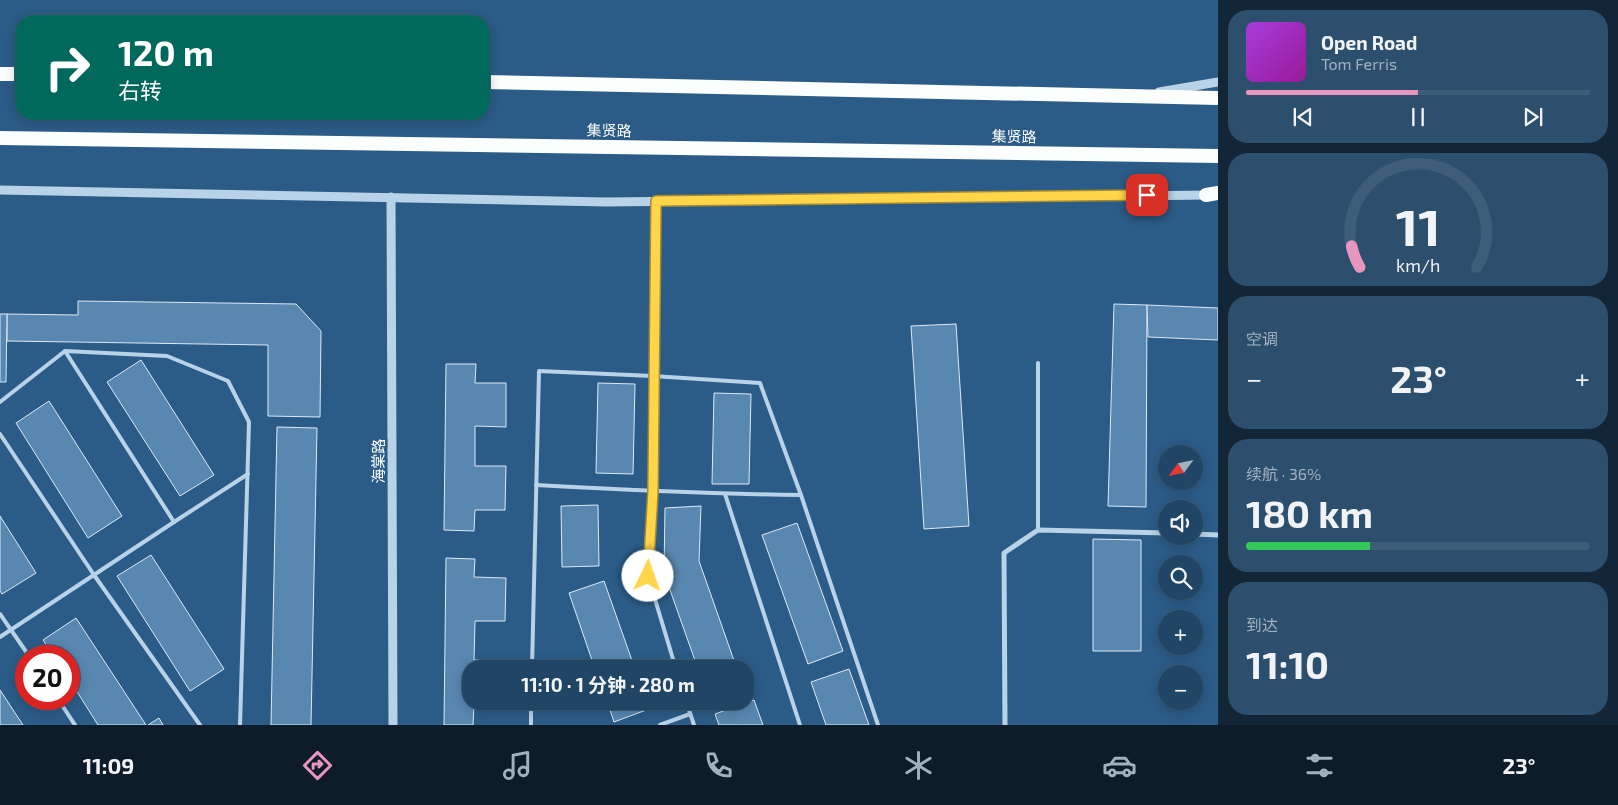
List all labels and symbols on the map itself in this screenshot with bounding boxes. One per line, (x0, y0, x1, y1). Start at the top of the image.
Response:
street label: 集贤路 (586, 121, 632, 139)
street label: 集贤路 (991, 127, 1037, 145)
pin (1126, 174, 1168, 216)
street label: 海棠路 (369, 438, 387, 484)
north arrow (1158, 445, 1202, 490)
position arrow (621, 549, 673, 601)
speed limit sign: 20 (15, 645, 80, 710)

